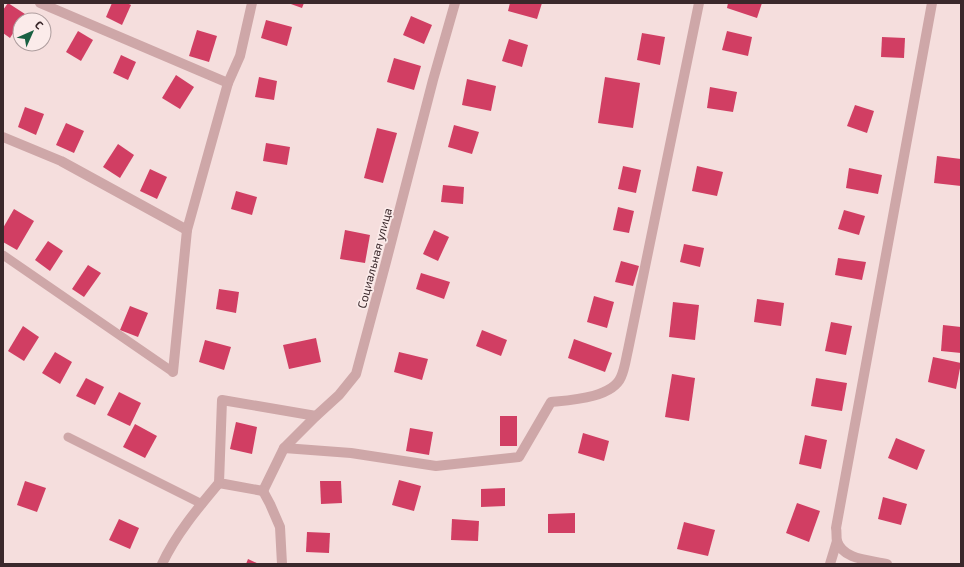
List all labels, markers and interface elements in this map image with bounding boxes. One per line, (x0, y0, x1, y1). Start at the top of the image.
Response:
north arrow (12, 12, 52, 52)
text: С (33, 18, 47, 32)
street label: Социальная улица (354, 206, 395, 310)

